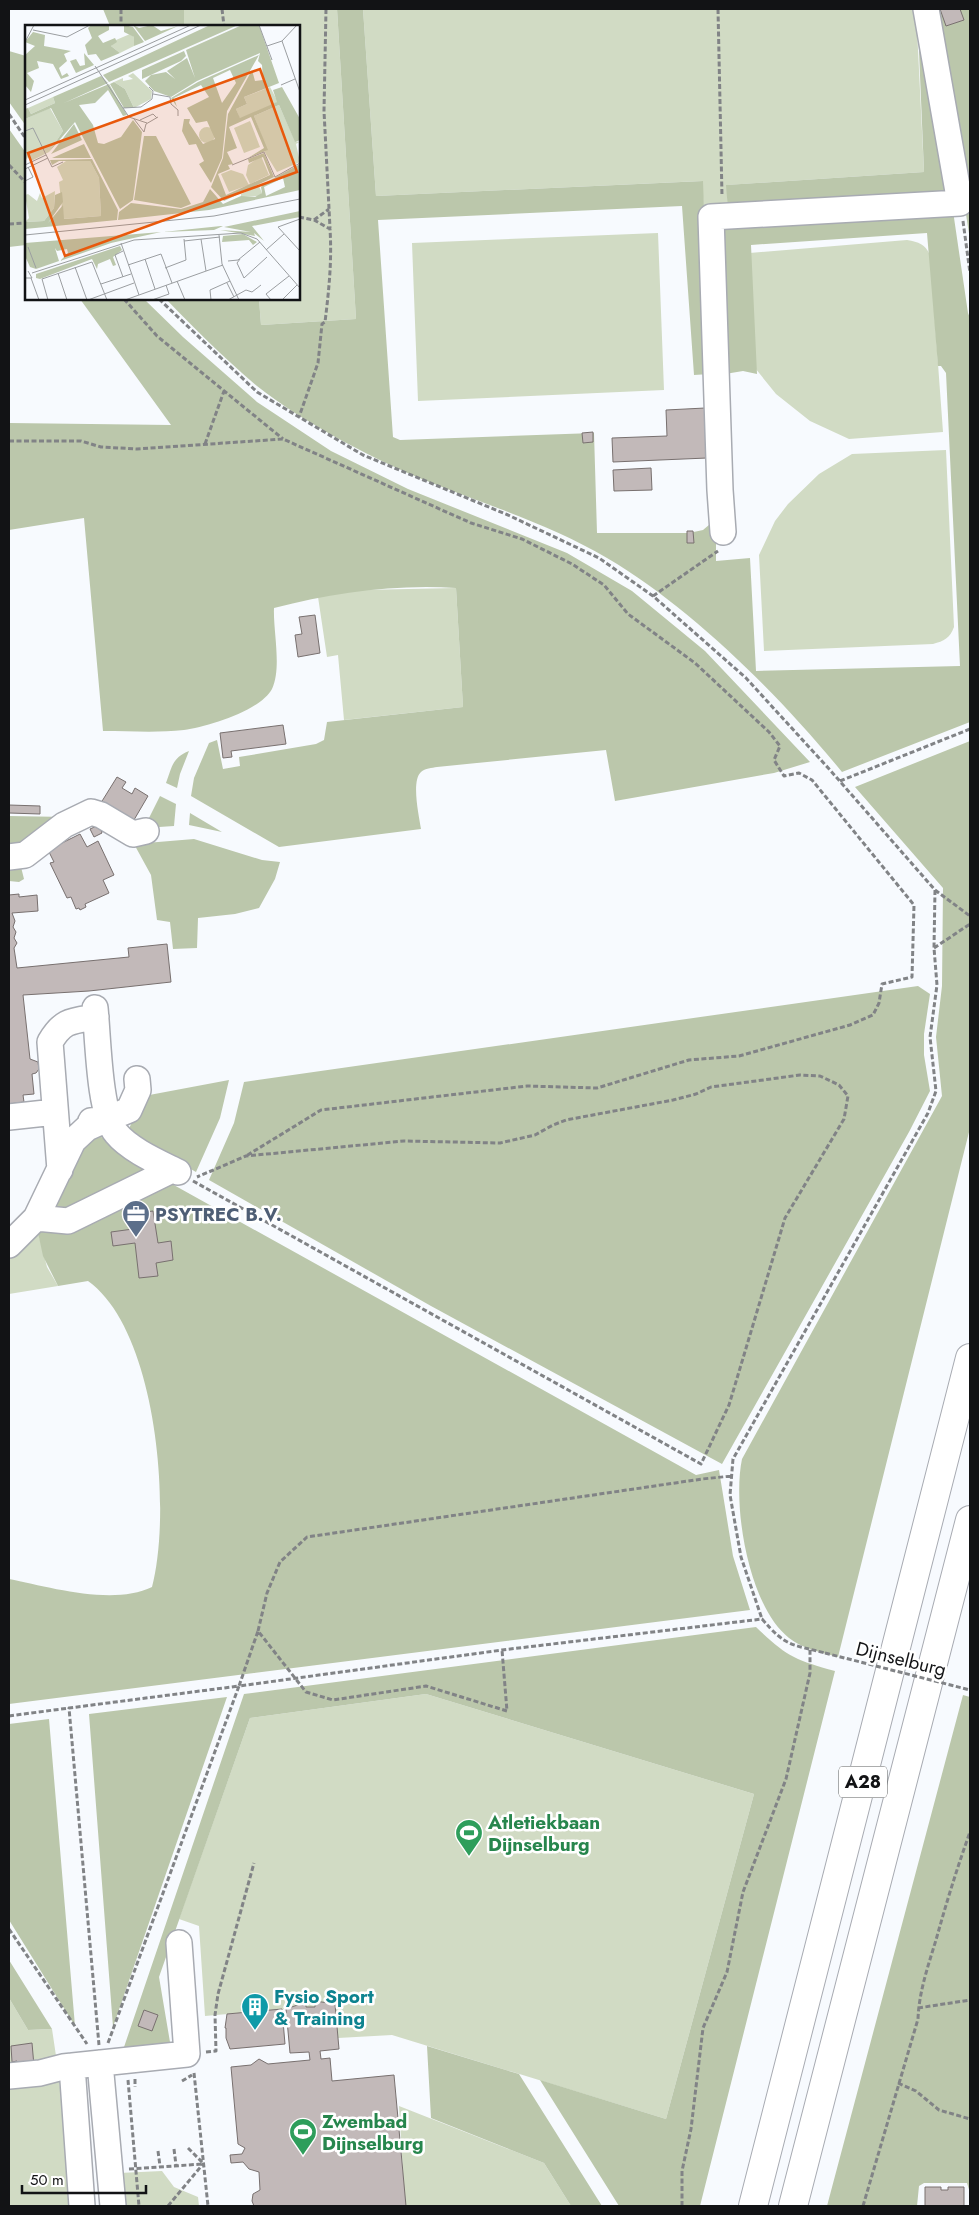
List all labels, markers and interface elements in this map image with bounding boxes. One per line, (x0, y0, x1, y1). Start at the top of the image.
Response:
inset map (25, 25, 300, 300)
office icon: PSYTREC B.V. (121, 1199, 151, 1238)
place label: PSYTREC B.V. (155, 1201, 282, 1228)
street label: Dijnselburg (853, 1635, 949, 1683)
road number: A28 (839, 1766, 887, 1798)
place label: Atletiekbaan Dijnselburg (487, 1809, 600, 1858)
sports icon: Atletiekbaan Dijnselburg (454, 1818, 484, 1857)
place label: Fysio Sport & Training (274, 1983, 374, 2032)
building icon: Fysio Sport & Training (240, 1992, 270, 2031)
place label: Zwembad Dijnselburg (322, 2108, 424, 2157)
sports icon: Zwembad Dijnselburg (288, 2117, 318, 2156)
scale bar (22, 2162, 146, 2194)
text: 50 m (30, 2169, 64, 2191)

